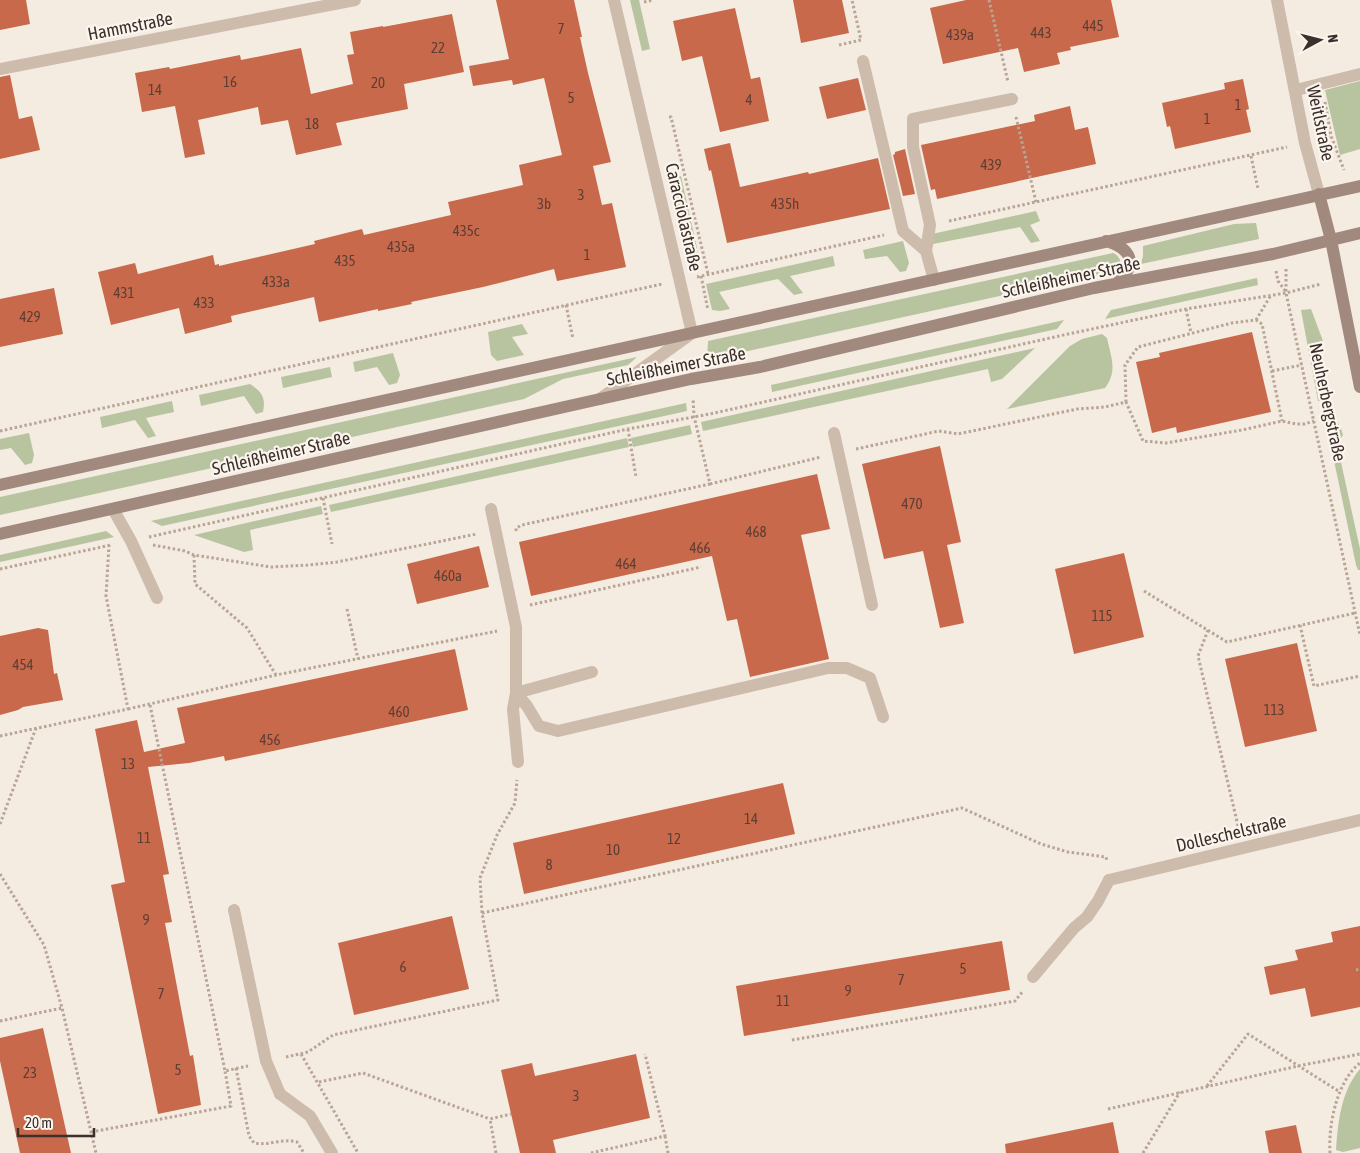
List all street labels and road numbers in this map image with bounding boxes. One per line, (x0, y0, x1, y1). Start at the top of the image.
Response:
street label: Hammstraße (86, 7, 174, 45)
street label: Weitlstraße (1303, 84, 1339, 162)
street label: Caracciolastraße (661, 161, 707, 273)
street label: Schleißheimer Straße (1000, 252, 1142, 302)
street label: Neuherbergstraße (1305, 341, 1351, 463)
street label: Schleißheimer Straße (605, 342, 747, 390)
street label: Schleißheimer Straße (210, 427, 352, 479)
street label: Dolleschelstraße (1174, 810, 1288, 856)

